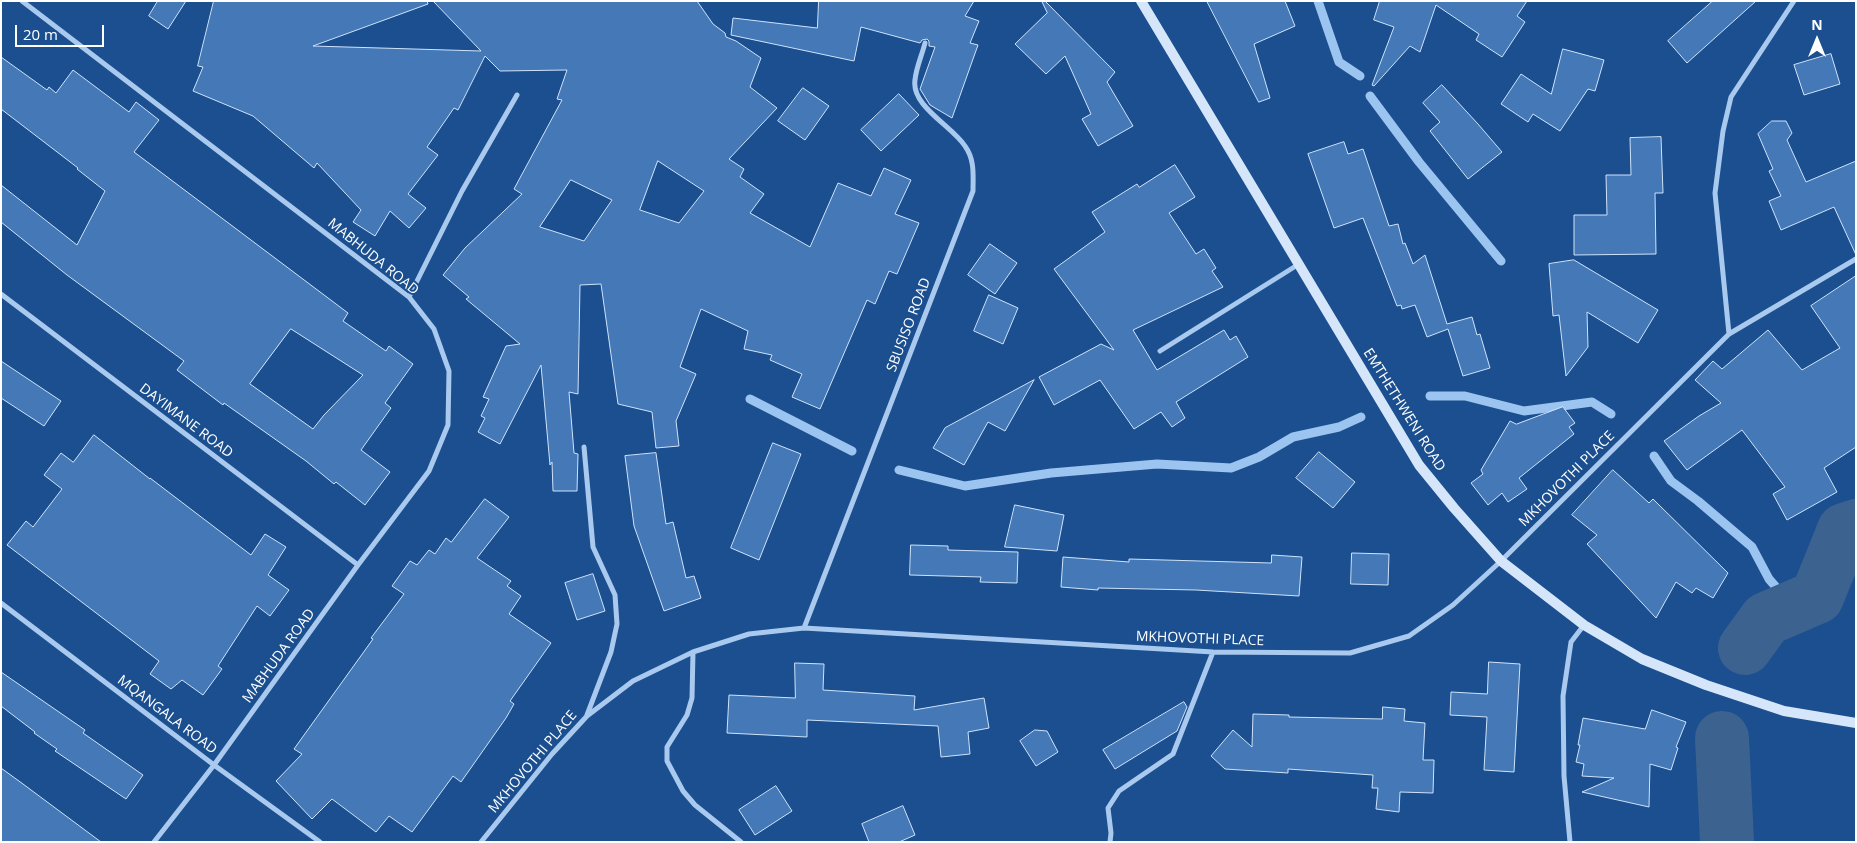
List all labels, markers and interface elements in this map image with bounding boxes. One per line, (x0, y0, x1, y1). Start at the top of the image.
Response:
scale bar (18, 15, 106, 47)
north arrow (1792, 15, 1842, 65)
text: N (1811, 15, 1823, 34)
text: 20 m (23, 24, 58, 44)
street label: MABHUDA ROAD (324, 215, 422, 299)
street label: SBUSISO ROAD (883, 276, 935, 374)
street label: EMTHETHWENI ROAD (1359, 346, 1449, 474)
street label: DAYIMANE ROAD (136, 380, 236, 462)
street label: MKHOVOTHI PLACE (1516, 428, 1618, 530)
street label: MABHUDA ROAD (239, 606, 319, 706)
street label: MKHOVOTHI PLACE (1136, 628, 1264, 650)
street label: MQANGALA ROAD (114, 672, 220, 758)
street label: MKHOVOTHI PLACE (485, 707, 581, 817)

